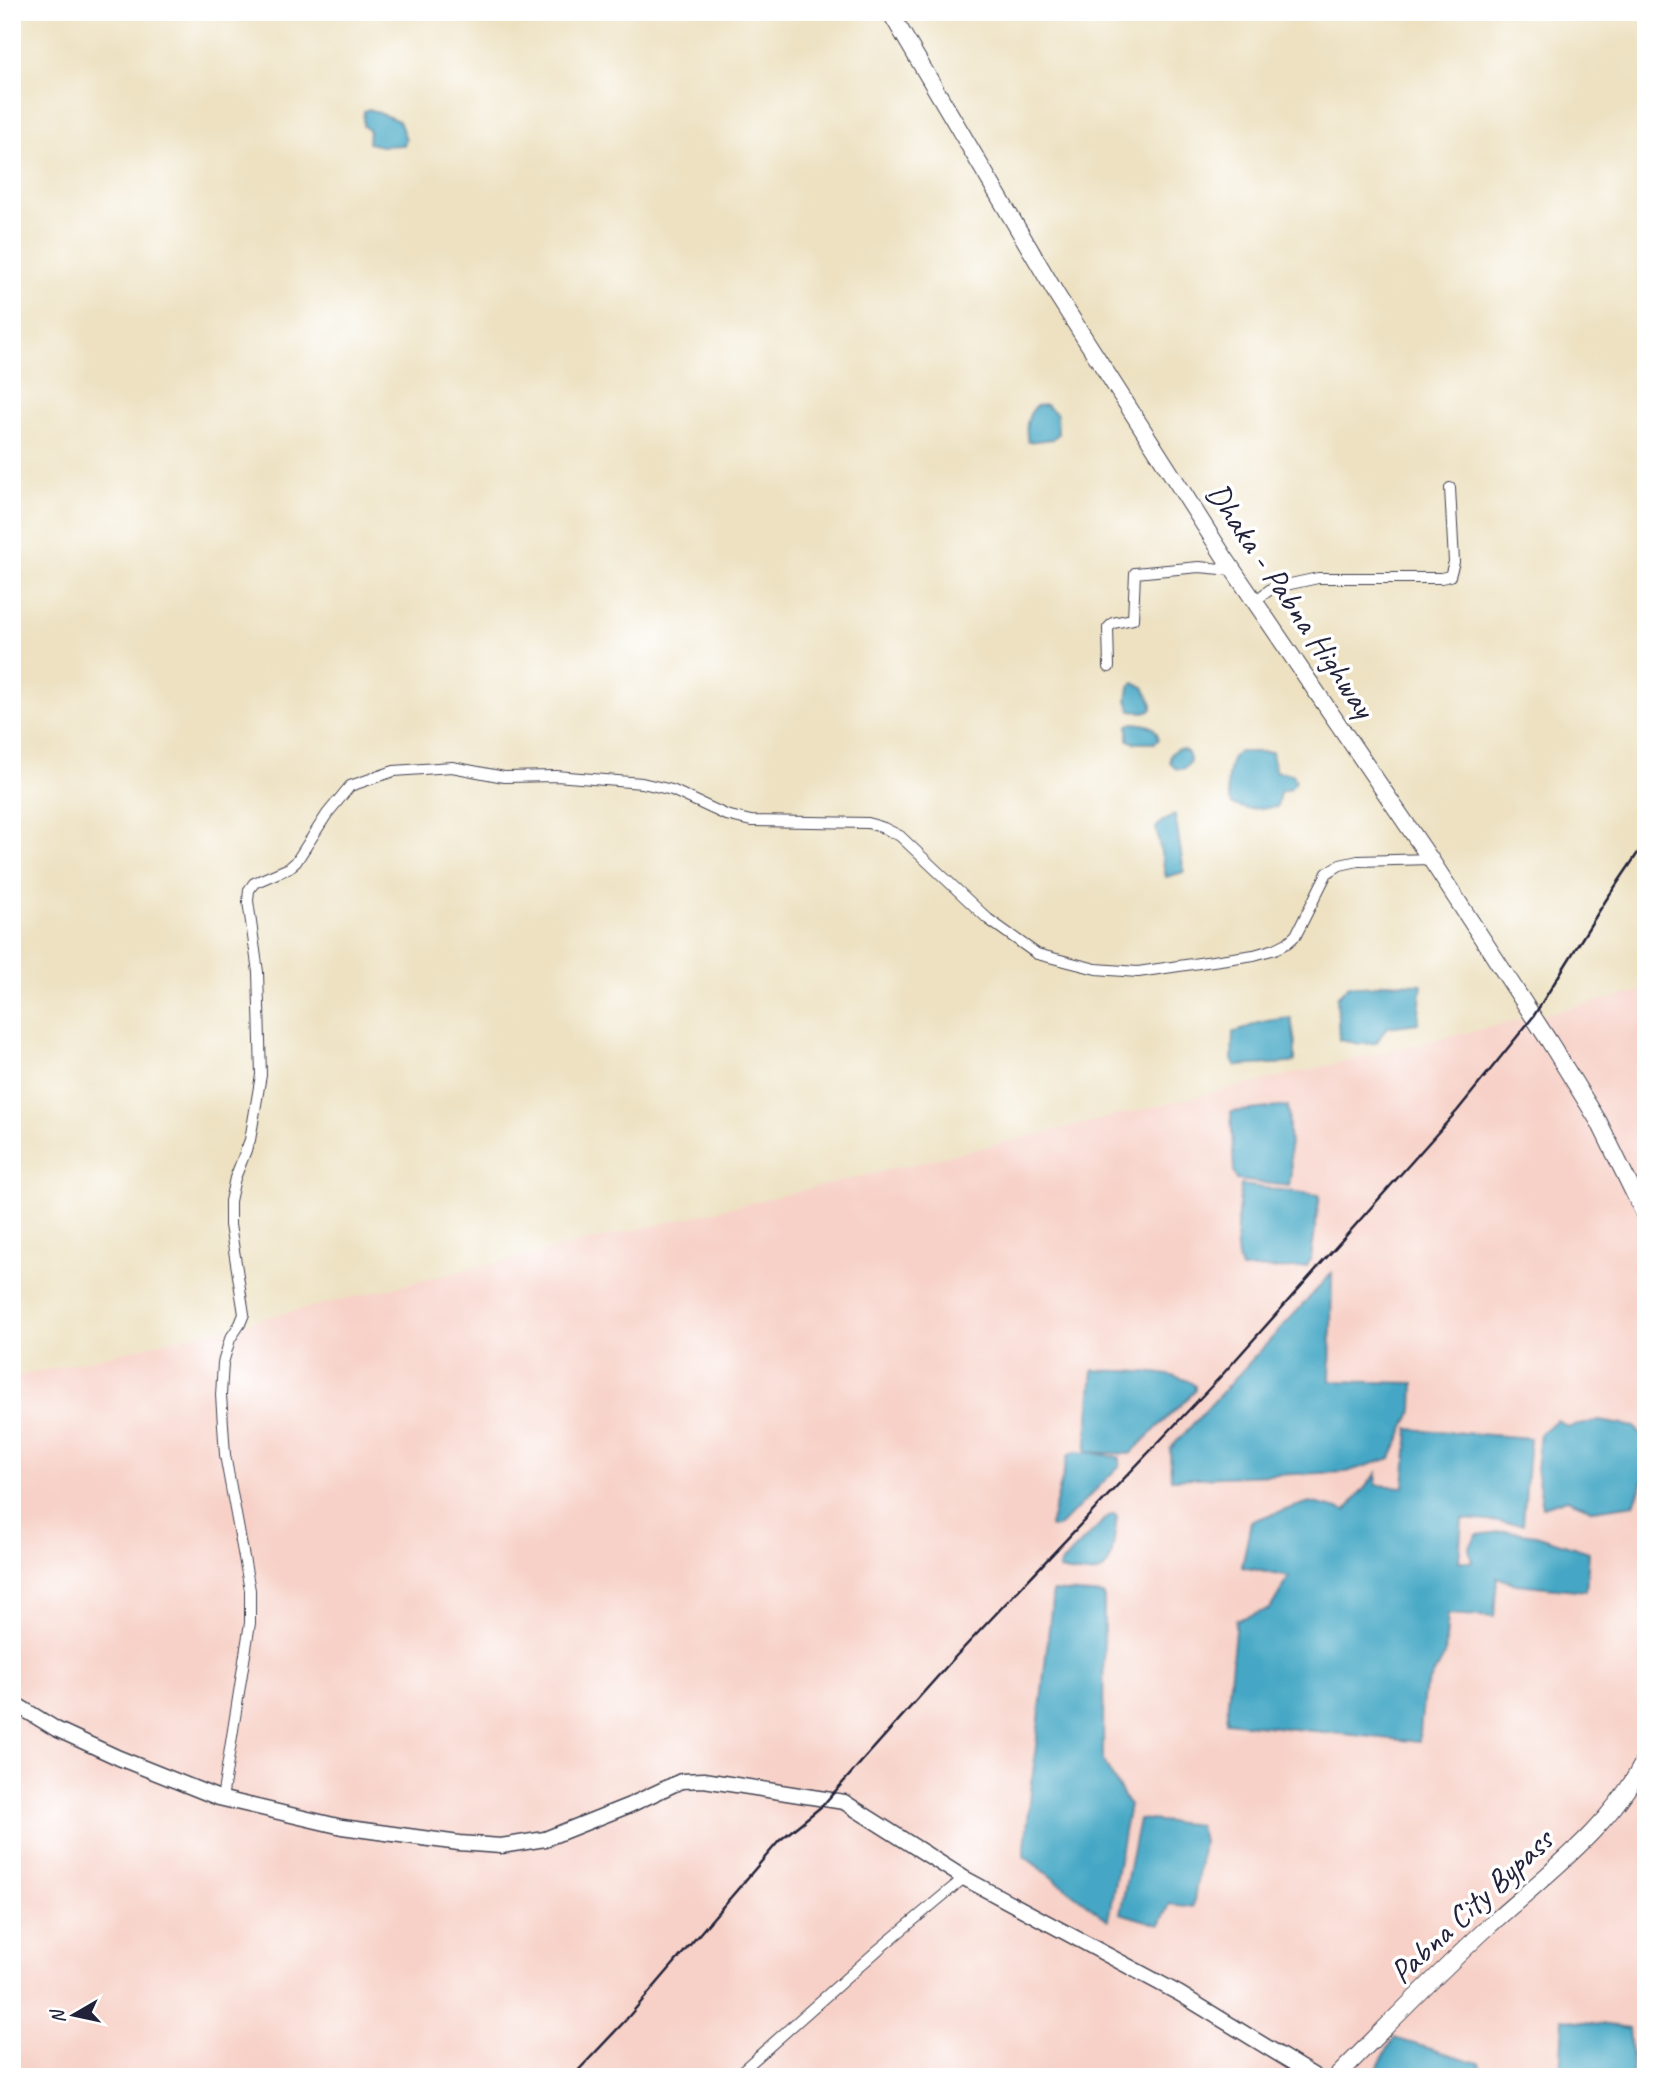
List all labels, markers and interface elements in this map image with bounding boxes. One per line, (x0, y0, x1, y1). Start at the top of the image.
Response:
street label: Dhaka - Pabna Highway (1197, 474, 1387, 728)
street label: Pabna City Bypass (1380, 1818, 1564, 1993)
north arrow (38, 1980, 108, 2050)
text: N (45, 2007, 71, 2025)

